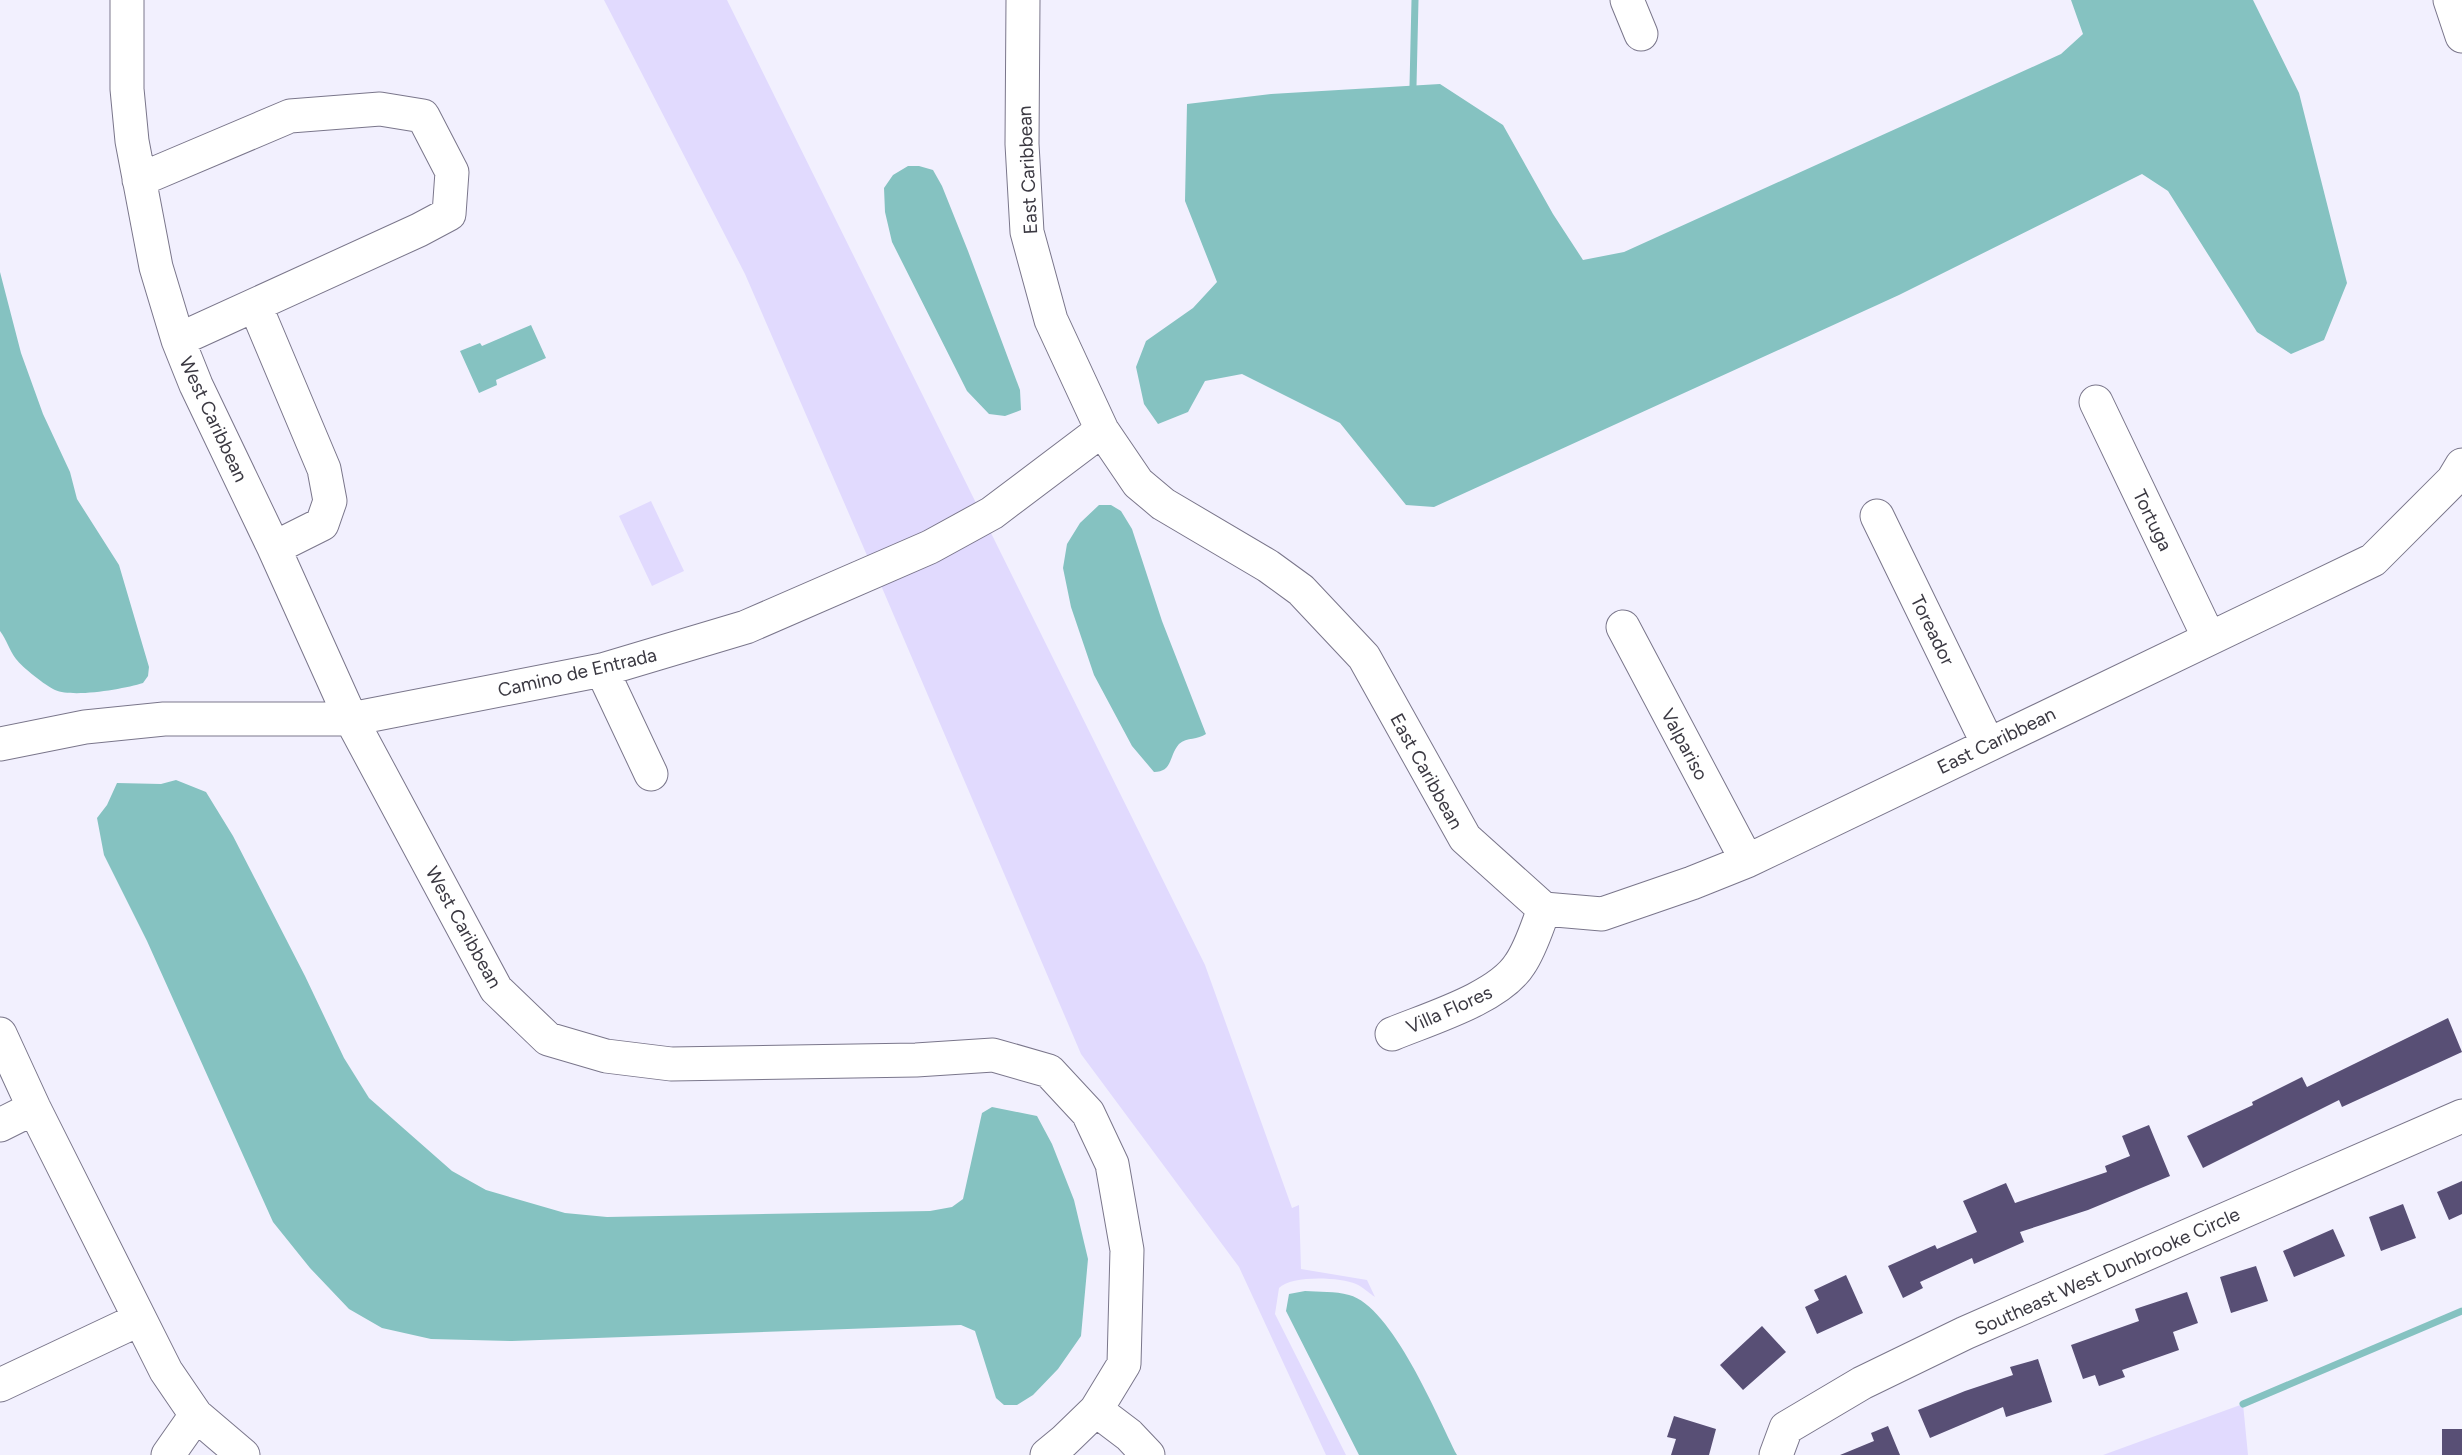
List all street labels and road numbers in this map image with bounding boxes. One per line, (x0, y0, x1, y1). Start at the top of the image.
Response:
street label: East Caribbean (1013, 105, 1042, 235)
street label: West Caribbean (174, 353, 253, 486)
street label: Tortuga (2128, 486, 2177, 555)
street label: Toreador (1906, 591, 1960, 670)
street label: Camino de Entrada (495, 643, 659, 702)
street label: East Caribbean (1933, 702, 2059, 779)
street label: Valpariso (1656, 704, 1713, 784)
street label: East Caribbean (1385, 709, 1468, 833)
street label: West Caribbean (421, 862, 507, 992)
street label: Villa Flores (1403, 980, 1496, 1039)
street label: Southeast West Dunbrooke Circle (1971, 1202, 2243, 1340)

